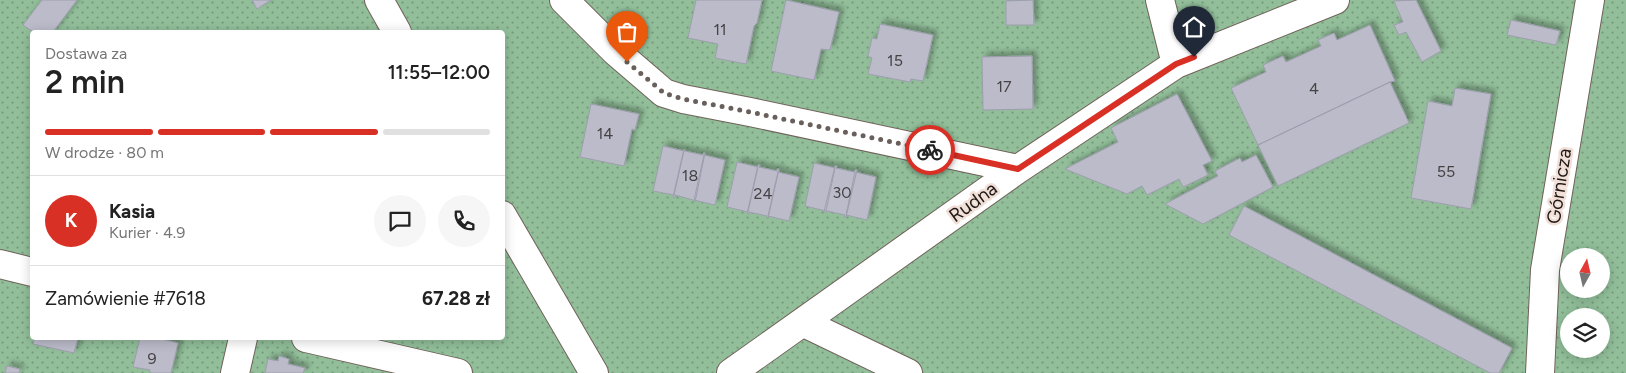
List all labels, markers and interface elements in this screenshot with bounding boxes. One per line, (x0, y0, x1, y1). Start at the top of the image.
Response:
pin (1173, 6, 1215, 57)
pin (606, 11, 648, 62)
icon: home (1180, 13, 1208, 41)
icon: bag (613, 18, 641, 46)
house number: 11 (713, 20, 727, 39)
text: Dostawa za (45, 44, 127, 63)
house number: 15 (887, 51, 903, 70)
text: 11:55–12:00 (388, 61, 490, 84)
text: 2 min (45, 63, 125, 101)
house number: 17 (996, 77, 1012, 96)
house number: 4 (1309, 79, 1319, 98)
house number: 14 (597, 124, 613, 143)
courier (905, 125, 955, 175)
icon: bike (916, 136, 944, 164)
text: W drodze · 80 m (45, 143, 164, 162)
street label: Górnicza (1542, 147, 1576, 225)
house number: 55 (1437, 162, 1455, 181)
house number: 18 (682, 166, 698, 185)
street label: Rudna (944, 177, 1002, 227)
house number: 30 (833, 183, 851, 202)
house number: 24 (754, 184, 772, 203)
button: chat (374, 195, 426, 247)
button: phone (438, 195, 490, 247)
text: Kasia (109, 200, 155, 223)
text: K (65, 209, 77, 232)
text: Kurier · 4.9 (109, 223, 185, 242)
north arrow (1560, 248, 1610, 298)
map controls (1560, 248, 1610, 358)
text: Zamówienie #7618 (45, 287, 206, 310)
text: 67.28 zł (422, 287, 490, 310)
button: layers (1560, 308, 1610, 358)
house number: 9 (147, 349, 157, 368)

